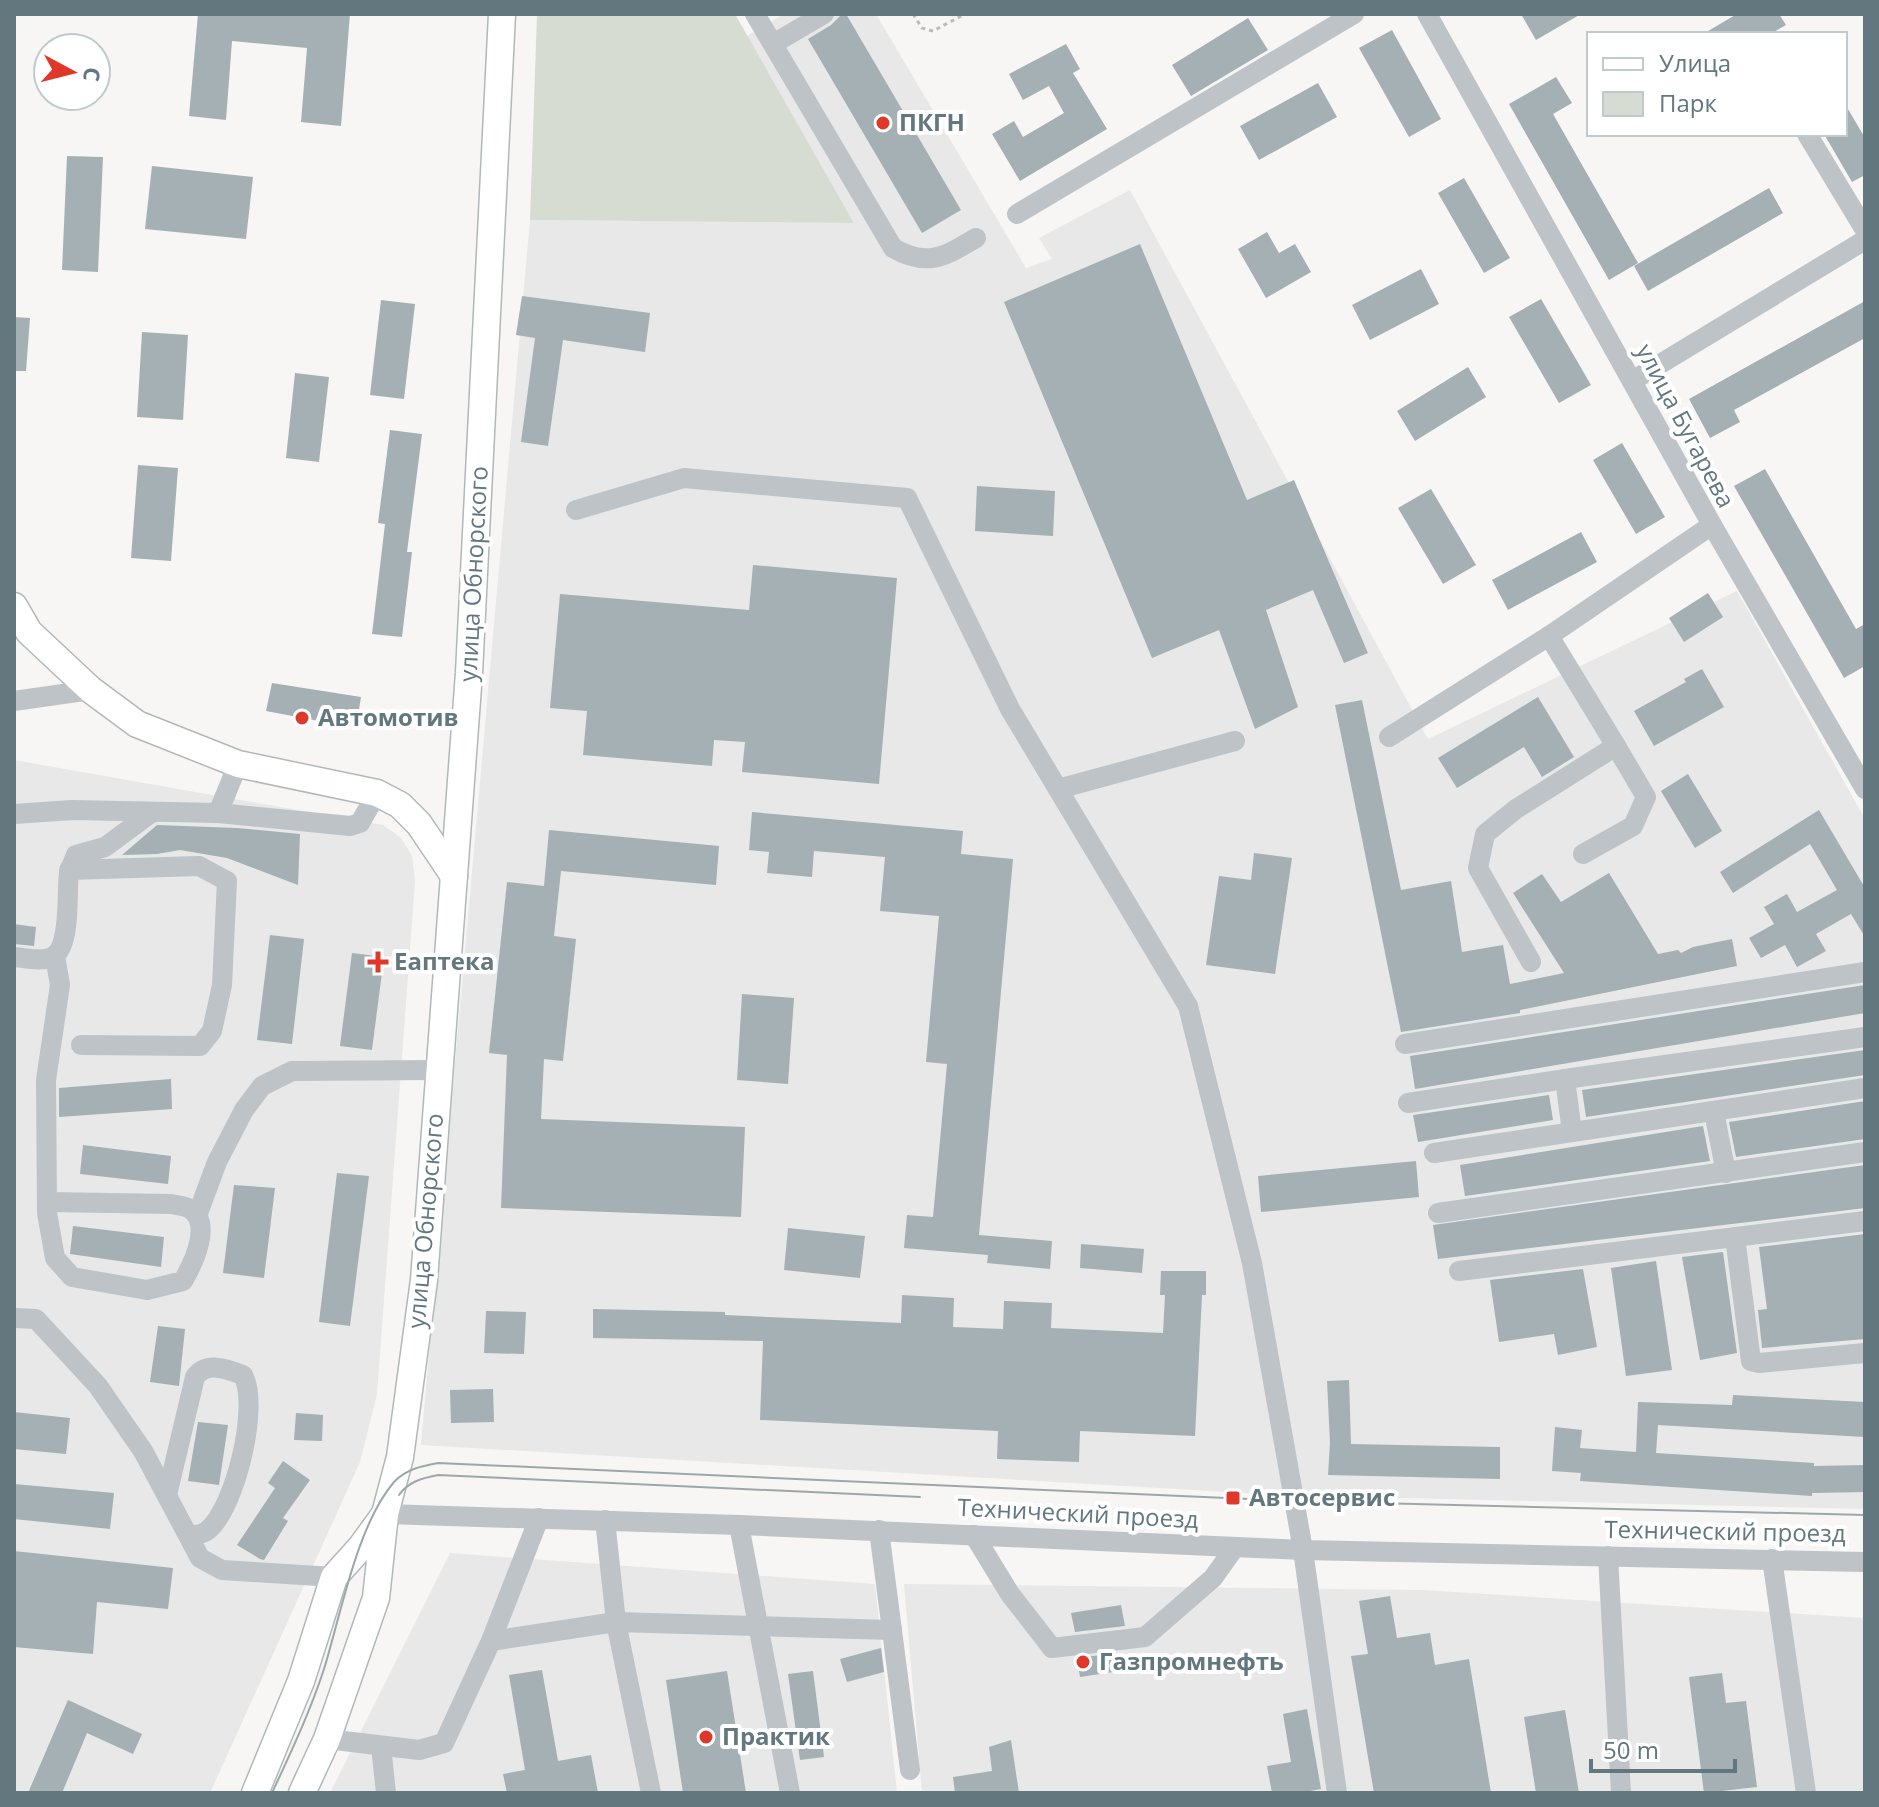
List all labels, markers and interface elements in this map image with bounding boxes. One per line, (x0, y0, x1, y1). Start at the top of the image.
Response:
north arrow (32, 32, 112, 112)
legend (1587, 32, 1847, 136)
text: Улица (1659, 46, 1731, 79)
text: С (77, 66, 109, 83)
text: Парк (1659, 86, 1717, 119)
place label: ПКГН (899, 105, 965, 138)
marker: ПКГН (874, 114, 892, 132)
street label: улица Бугарева (1629, 338, 1743, 513)
street label: улица Обнорского (450, 465, 495, 683)
place label: Автомотив (318, 700, 459, 733)
marker: Автомотив (293, 709, 311, 727)
place label: Еаптека (394, 944, 494, 977)
marker: Еаптека (369, 953, 387, 971)
street label: улица Обнорского (399, 1112, 450, 1330)
place label: Автосервис (1249, 1480, 1395, 1513)
marker: Автосервис (1224, 1489, 1242, 1507)
street label: Технический проезд (957, 1490, 1200, 1535)
street label: Технический проезд (1604, 1512, 1846, 1549)
place label: Газпромнефть (1099, 1644, 1284, 1677)
marker: Газпромнефть (1074, 1653, 1092, 1671)
place label: Практик (722, 1719, 830, 1752)
scale bar (1591, 1723, 1735, 1773)
marker: Практик (697, 1728, 715, 1746)
text: 50 m (1603, 1733, 1659, 1766)

